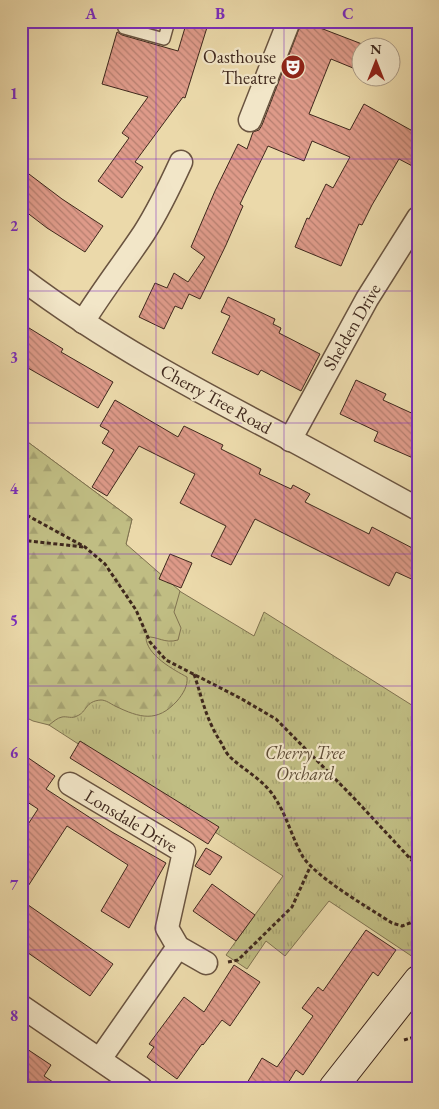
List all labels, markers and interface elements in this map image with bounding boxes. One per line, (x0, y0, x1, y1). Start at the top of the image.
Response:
text: A (84, 3, 97, 24)
text: B (215, 3, 225, 24)
text: C (342, 3, 354, 24)
north arrow (352, 38, 402, 88)
text: N (370, 40, 382, 58)
place label: Oasthouse Theatre (203, 45, 276, 89)
theatre icon: Oasthouse Theatre (280, 54, 306, 80)
text: 1 (10, 83, 18, 104)
text: 2 (10, 215, 19, 236)
street label: Shelden Drive (317, 279, 386, 374)
text: 3 (10, 347, 18, 368)
street label: Cherry Tree Road (156, 358, 277, 439)
text: 4 (10, 478, 19, 499)
text: 5 (10, 610, 18, 631)
park label: Cherry Tree Orchard (265, 741, 346, 785)
text: 6 (10, 742, 19, 763)
street label: Lonsdale Drive (81, 784, 182, 857)
text: 7 (10, 874, 19, 895)
text: 8 (10, 1005, 18, 1026)

